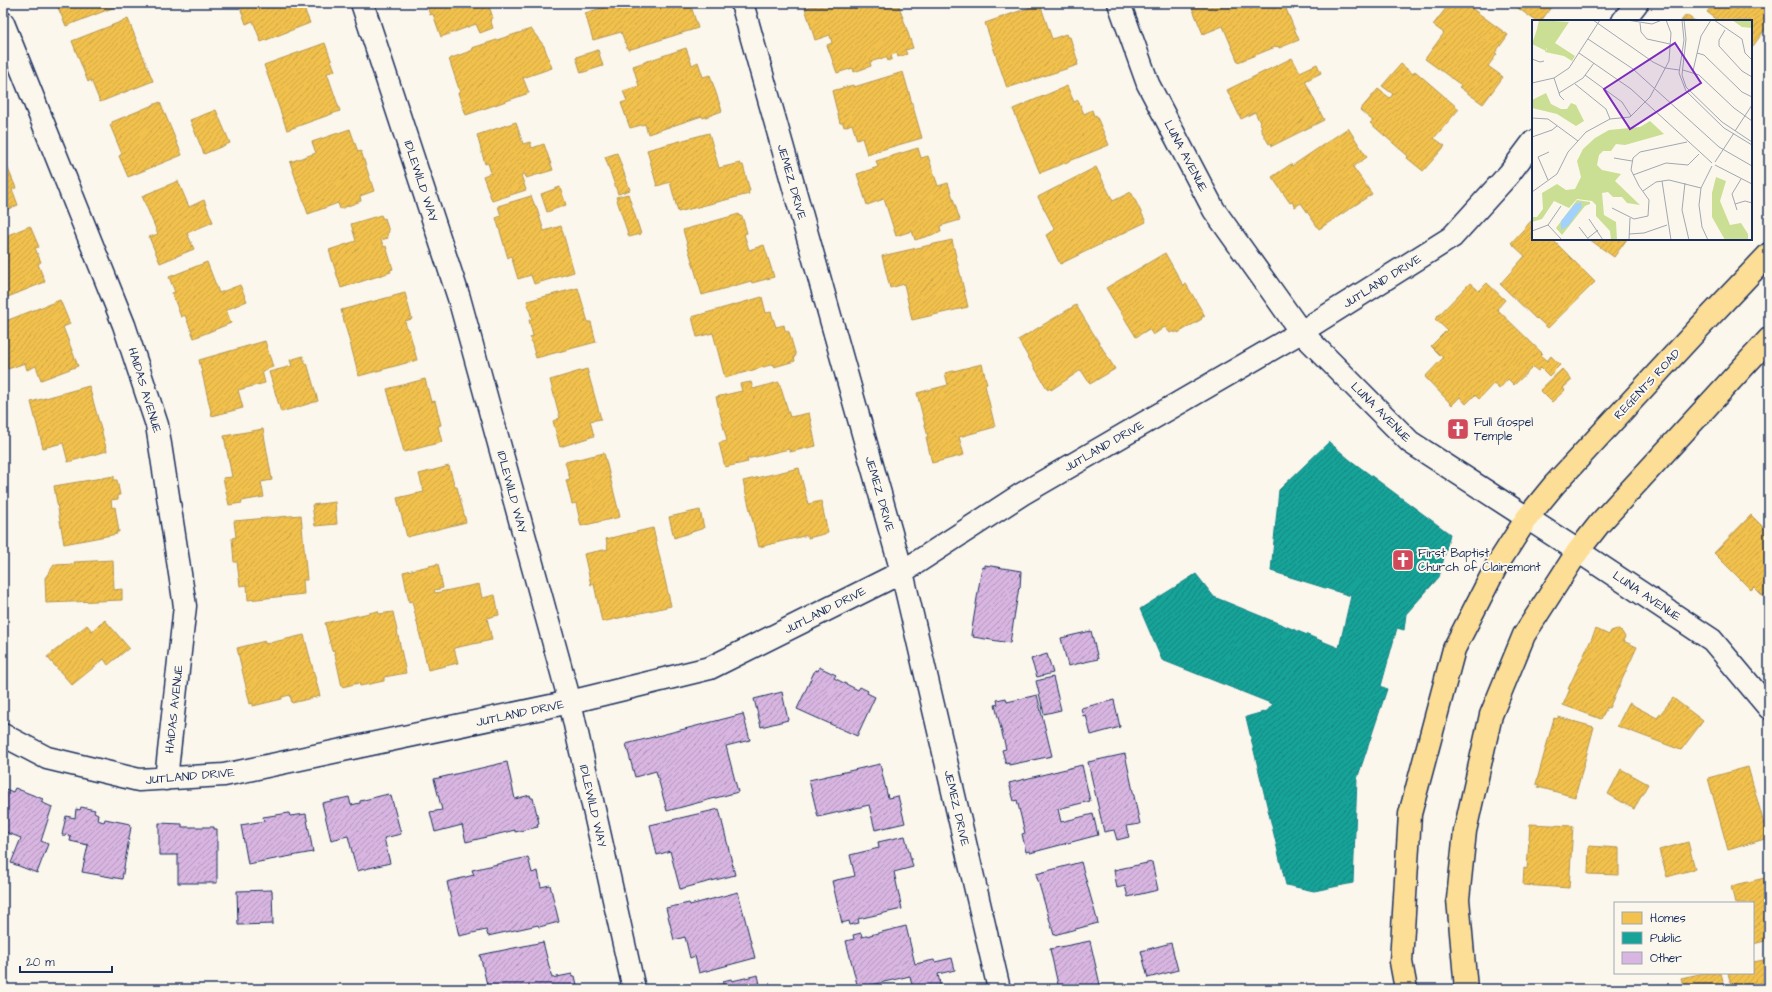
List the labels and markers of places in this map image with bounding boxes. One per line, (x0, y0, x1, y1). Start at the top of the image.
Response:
place label: Full Gospel Temple (1474, 414, 1533, 445)
church icon: Full Gospel Temple (1445, 416, 1471, 442)
place label: First Baptist Church of Clairemont (1418, 545, 1541, 576)
church icon: First Baptist Church of Clairemont (1390, 547, 1416, 573)

